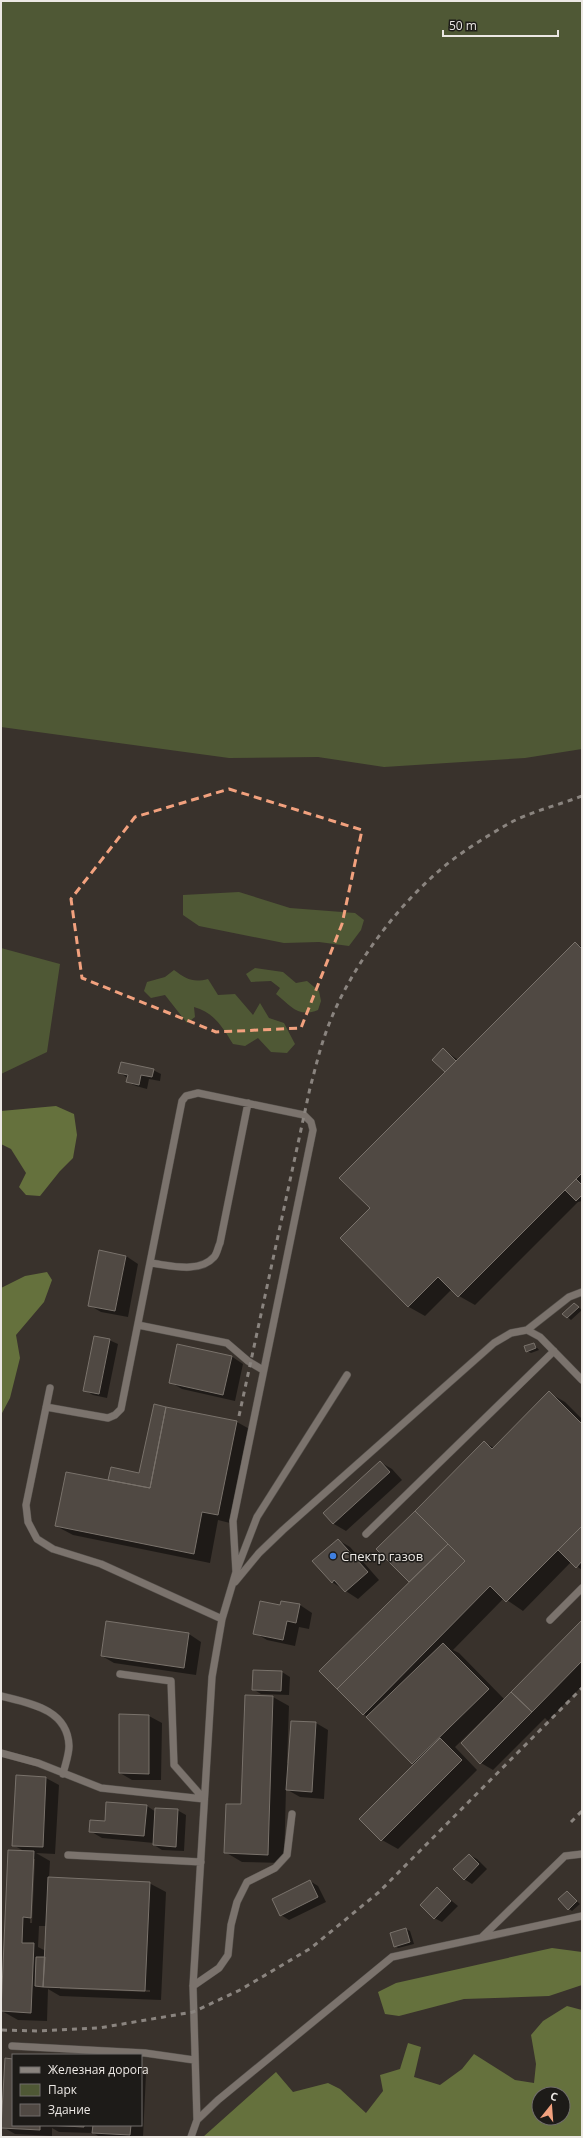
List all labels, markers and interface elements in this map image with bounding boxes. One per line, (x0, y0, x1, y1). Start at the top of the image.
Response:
scale bar (443, 12, 558, 38)
text: 50 m (449, 17, 477, 34)
place label: Спектр газов (341, 1547, 423, 1565)
marker: Спектр газов (328, 1551, 338, 1561)
legend (12, 2054, 142, 2126)
text: Железная дорога (48, 2061, 149, 2078)
text: Парк (48, 2081, 78, 2098)
north arrow (531, 2086, 571, 2126)
text: С (549, 2088, 560, 2104)
text: Здание (48, 2101, 91, 2118)

